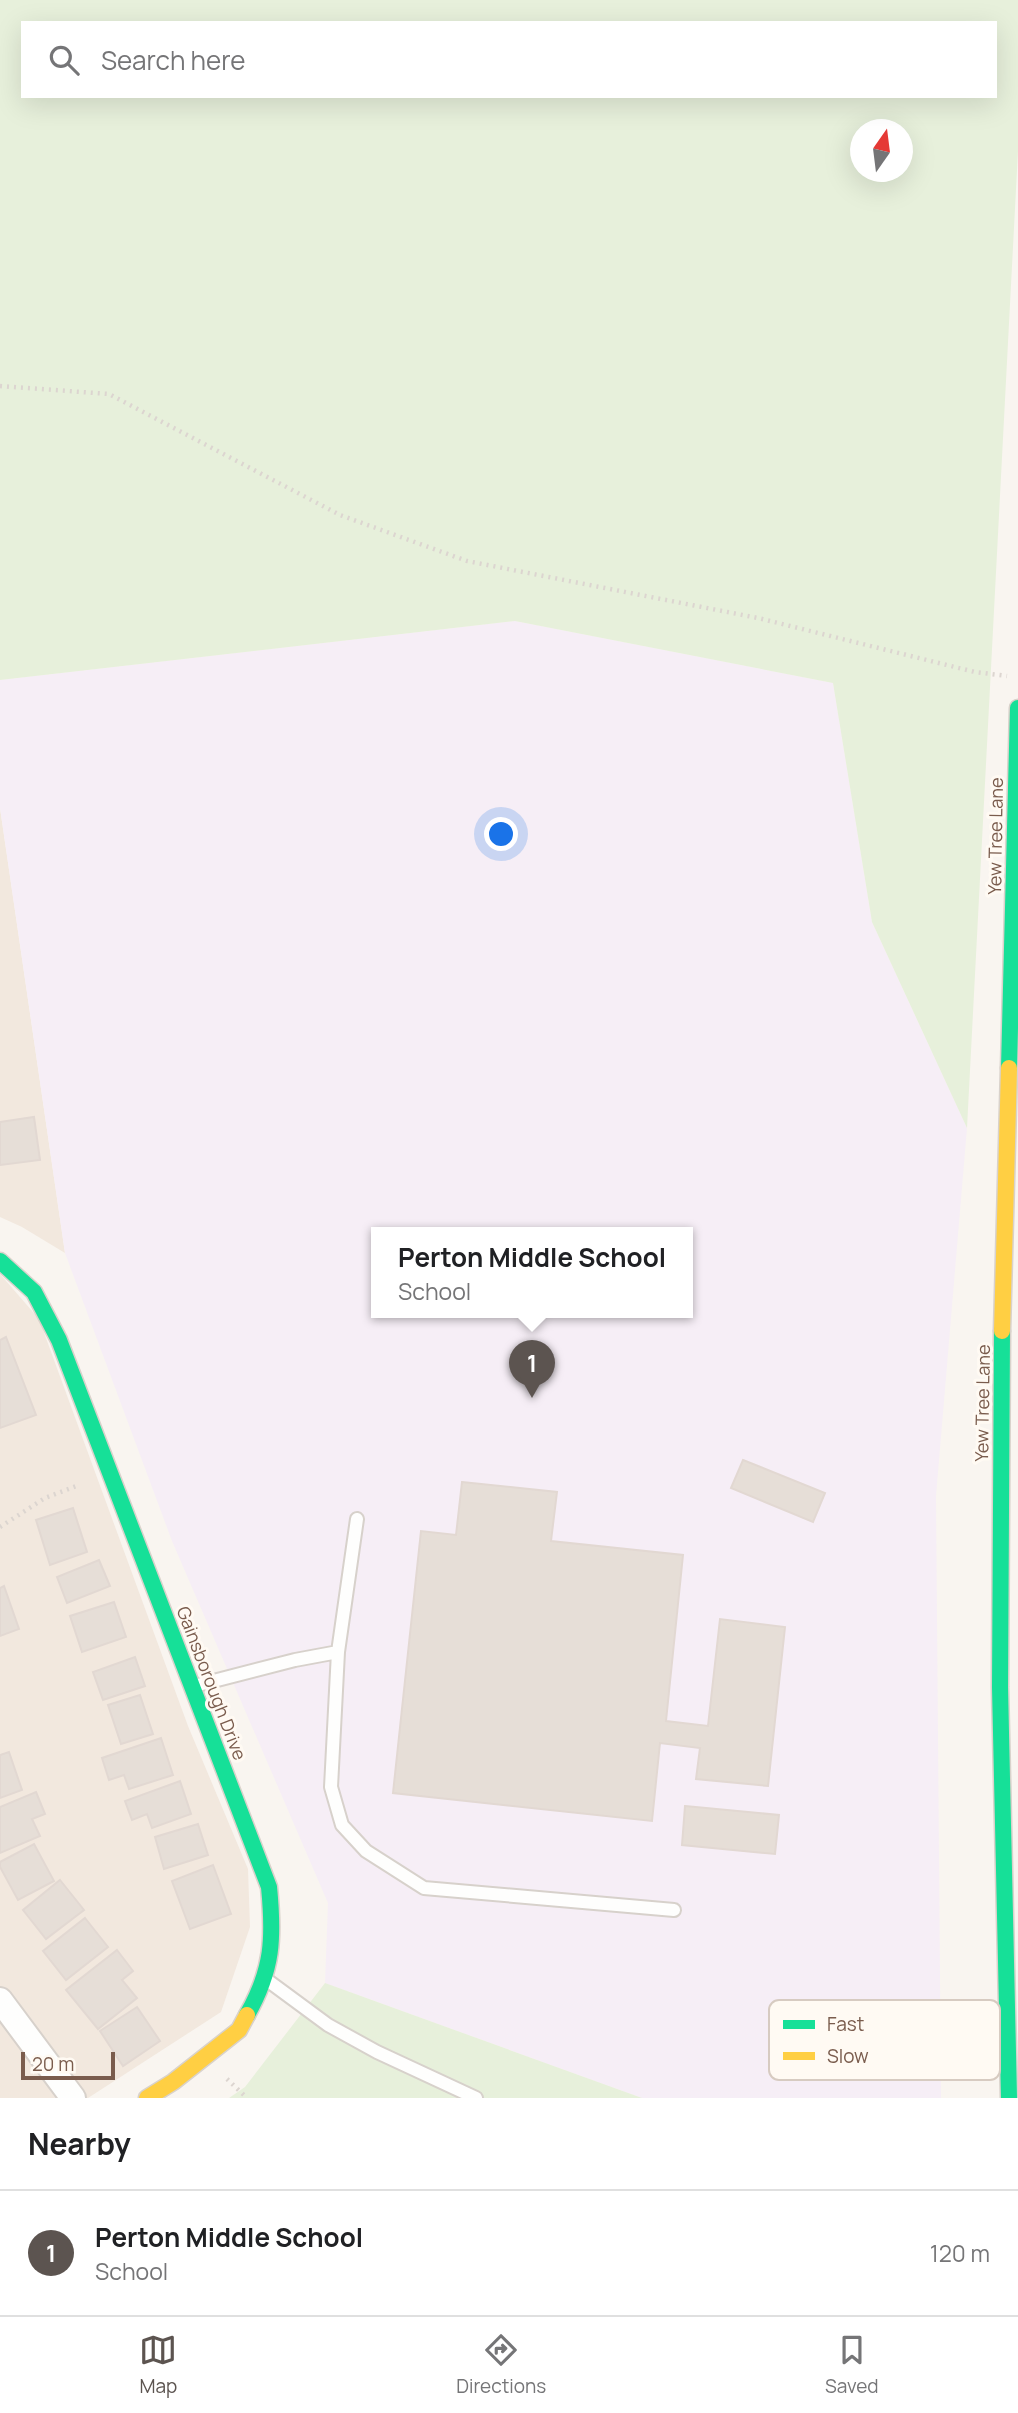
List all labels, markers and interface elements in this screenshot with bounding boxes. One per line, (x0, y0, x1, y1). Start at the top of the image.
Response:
search box (21, 21, 997, 98)
icon: search (45, 41, 83, 79)
text: Search here (101, 42, 246, 78)
north arrow (850, 119, 913, 182)
street label: Yew Tree Lane (982, 777, 1008, 895)
your location (484, 817, 518, 851)
popup (371, 1227, 693, 1318)
text: Perton Middle School (398, 1239, 666, 1275)
text: School (398, 1275, 471, 1307)
pin: 1 (509, 1340, 555, 1398)
street label: Yew Tree Lane (969, 1344, 995, 1462)
street label: Gainsborough Drive (172, 1603, 252, 1763)
legend (769, 2000, 1000, 2080)
text: Fast (827, 2011, 864, 2037)
text: Slow (827, 2043, 869, 2069)
scale bar (21, 2049, 116, 2081)
text: 20 m (32, 2051, 74, 2077)
text: Nearby (28, 2123, 131, 2164)
text: Perton Middle School (95, 2219, 363, 2255)
text: 1 (46, 2237, 56, 2269)
text: 120 m (930, 2237, 990, 2269)
text: School (95, 2255, 168, 2287)
tab: Map (139, 2331, 177, 2399)
tab: Directions (456, 2331, 546, 2399)
tab: Saved (825, 2331, 879, 2399)

